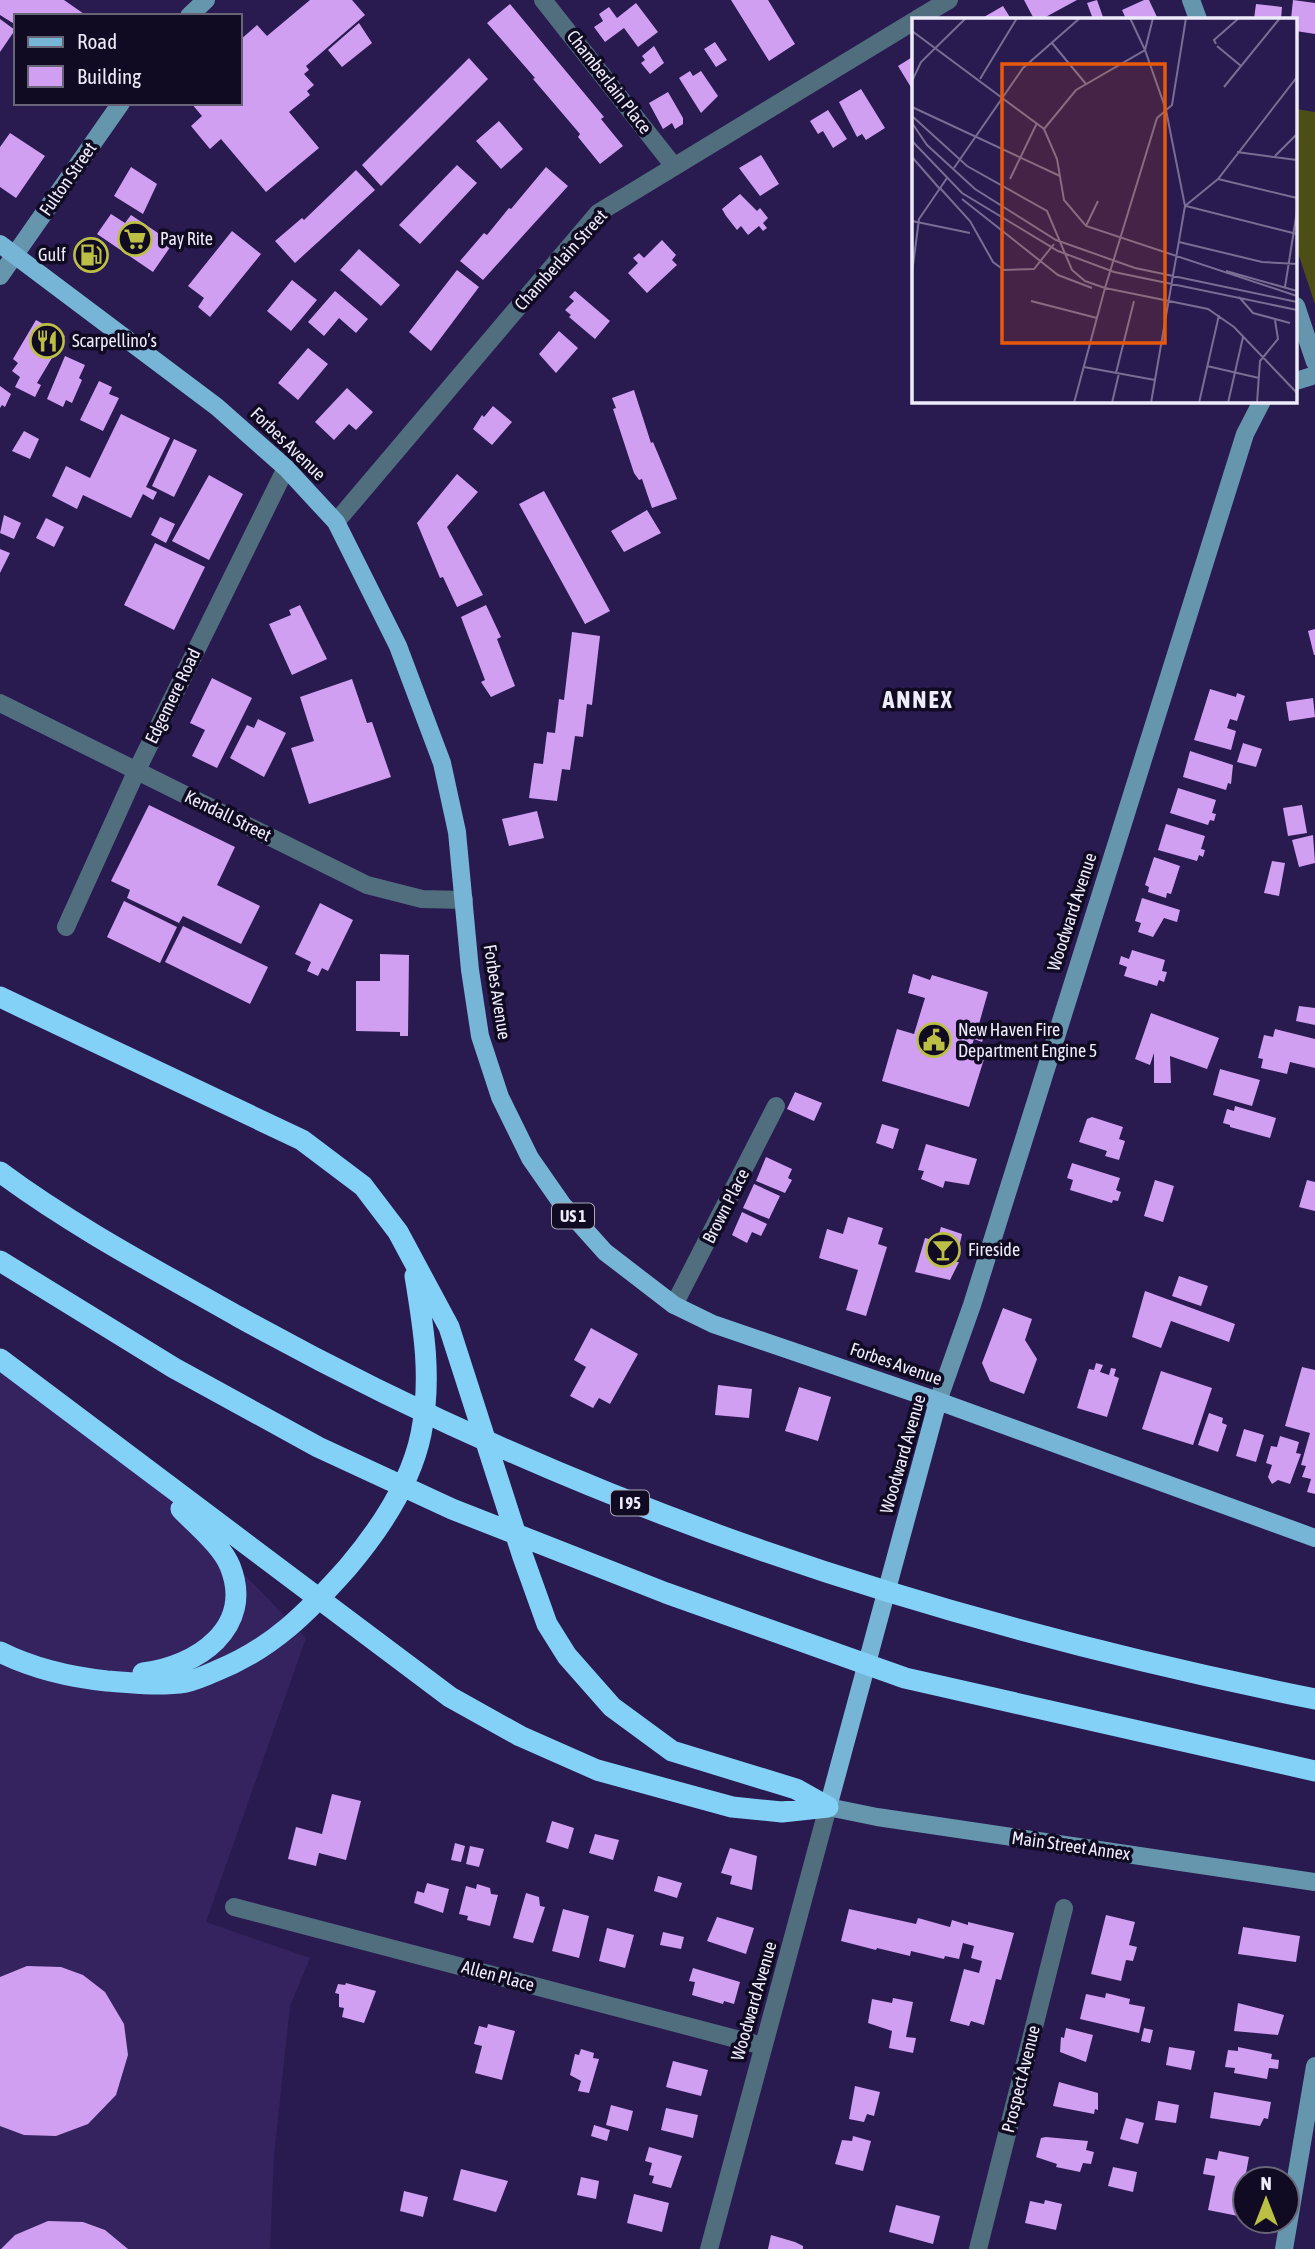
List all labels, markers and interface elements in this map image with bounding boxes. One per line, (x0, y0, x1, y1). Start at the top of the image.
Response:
legend (14, 14, 242, 105)
inset map (912, 18, 1298, 402)
street label: Chamberlain Place (563, 26, 656, 138)
text: Road (77, 29, 117, 53)
text: Building (77, 64, 141, 88)
street label: Fulton Street (35, 138, 100, 219)
street label: Chamberlain Street (510, 205, 611, 314)
supermarket icon: Pay Rite (116, 220, 154, 258)
place label: Pay Rite (160, 228, 213, 249)
fuel station icon: Gulf (72, 236, 110, 274)
place label: Gulf (38, 244, 66, 265)
restaurant icon: Scarpellino’s (28, 322, 66, 360)
place label: Scarpellino’s (72, 330, 157, 351)
street label: Forbes Avenue (247, 403, 330, 485)
street label: Edgemere Road (140, 645, 205, 747)
district label: ANNEX (881, 686, 954, 713)
street label: Kendall Street (181, 786, 275, 846)
street label: Woodward Avenue (1043, 850, 1101, 974)
street label: Forbes Avenue (480, 943, 515, 1041)
place label: New Haven Fire Department Engine 5 (958, 1019, 1097, 1061)
public building icon: New Haven Fire Department Engine 5 (915, 1021, 953, 1059)
street label: Brown Place (698, 1165, 753, 1247)
road number: US 1 (552, 1204, 594, 1228)
bar icon: Fireside (924, 1231, 962, 1269)
place label: Fireside (968, 1239, 1020, 1260)
street label: Forbes Avenue (847, 1338, 945, 1389)
street label: Woodward Avenue (875, 1392, 930, 1516)
road number: I 95 (611, 1490, 649, 1516)
street label: Main Street Annex (1011, 1827, 1132, 1864)
street label: Woodward Avenue (726, 1939, 781, 2063)
street label: Allen Place (460, 1956, 537, 1995)
street label: Prospect Avenue (997, 2023, 1044, 2135)
north arrow (1231, 2165, 1301, 2235)
text: N (1260, 2172, 1272, 2194)

